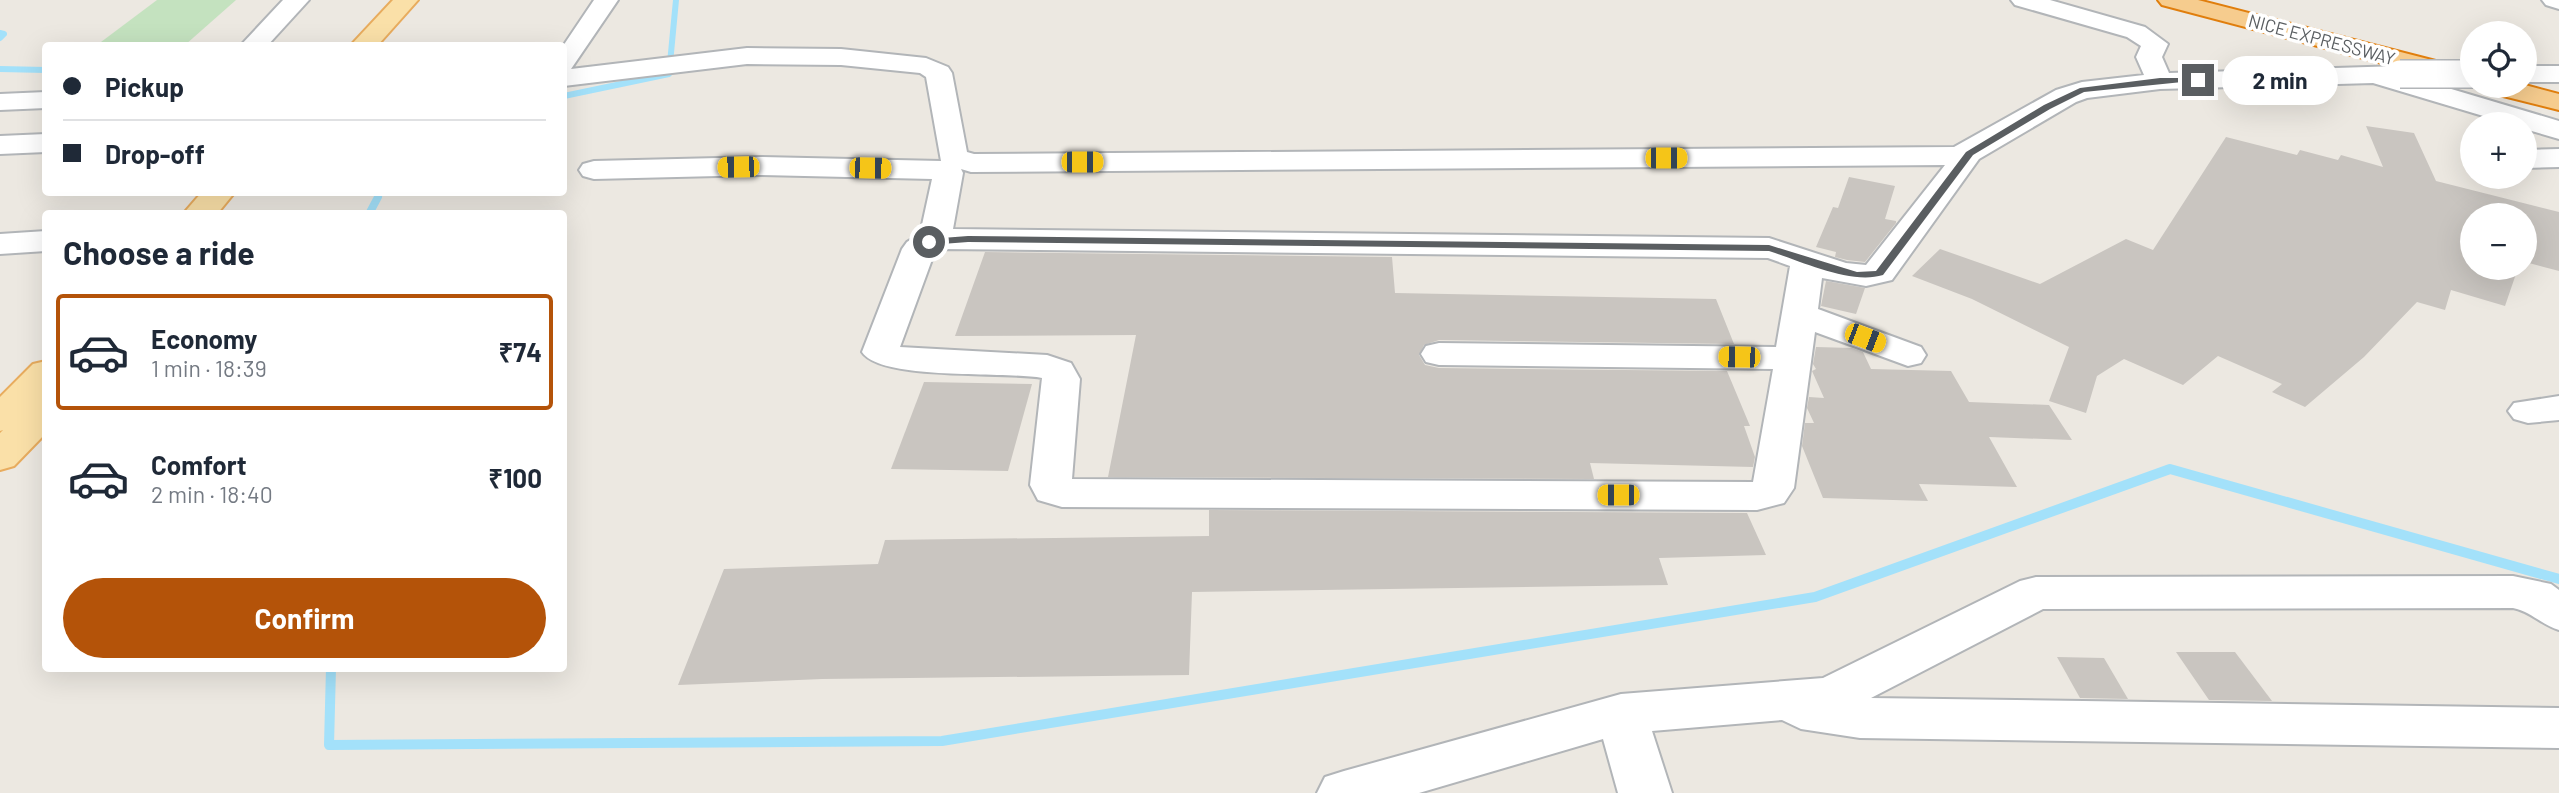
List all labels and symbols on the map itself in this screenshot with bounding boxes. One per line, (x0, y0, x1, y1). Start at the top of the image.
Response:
street label: NICE EXPRESSWAY (2246, 9, 2398, 69)
callout: 2 min (2222, 56, 2338, 104)
route end (2182, 64, 2214, 96)
car (1646, 148, 1688, 169)
car (1062, 152, 1104, 173)
car (717, 156, 760, 178)
car (849, 157, 892, 179)
route start (913, 226, 945, 258)
car (1842, 321, 1889, 355)
car (1718, 346, 1761, 368)
car (1598, 485, 1640, 506)

